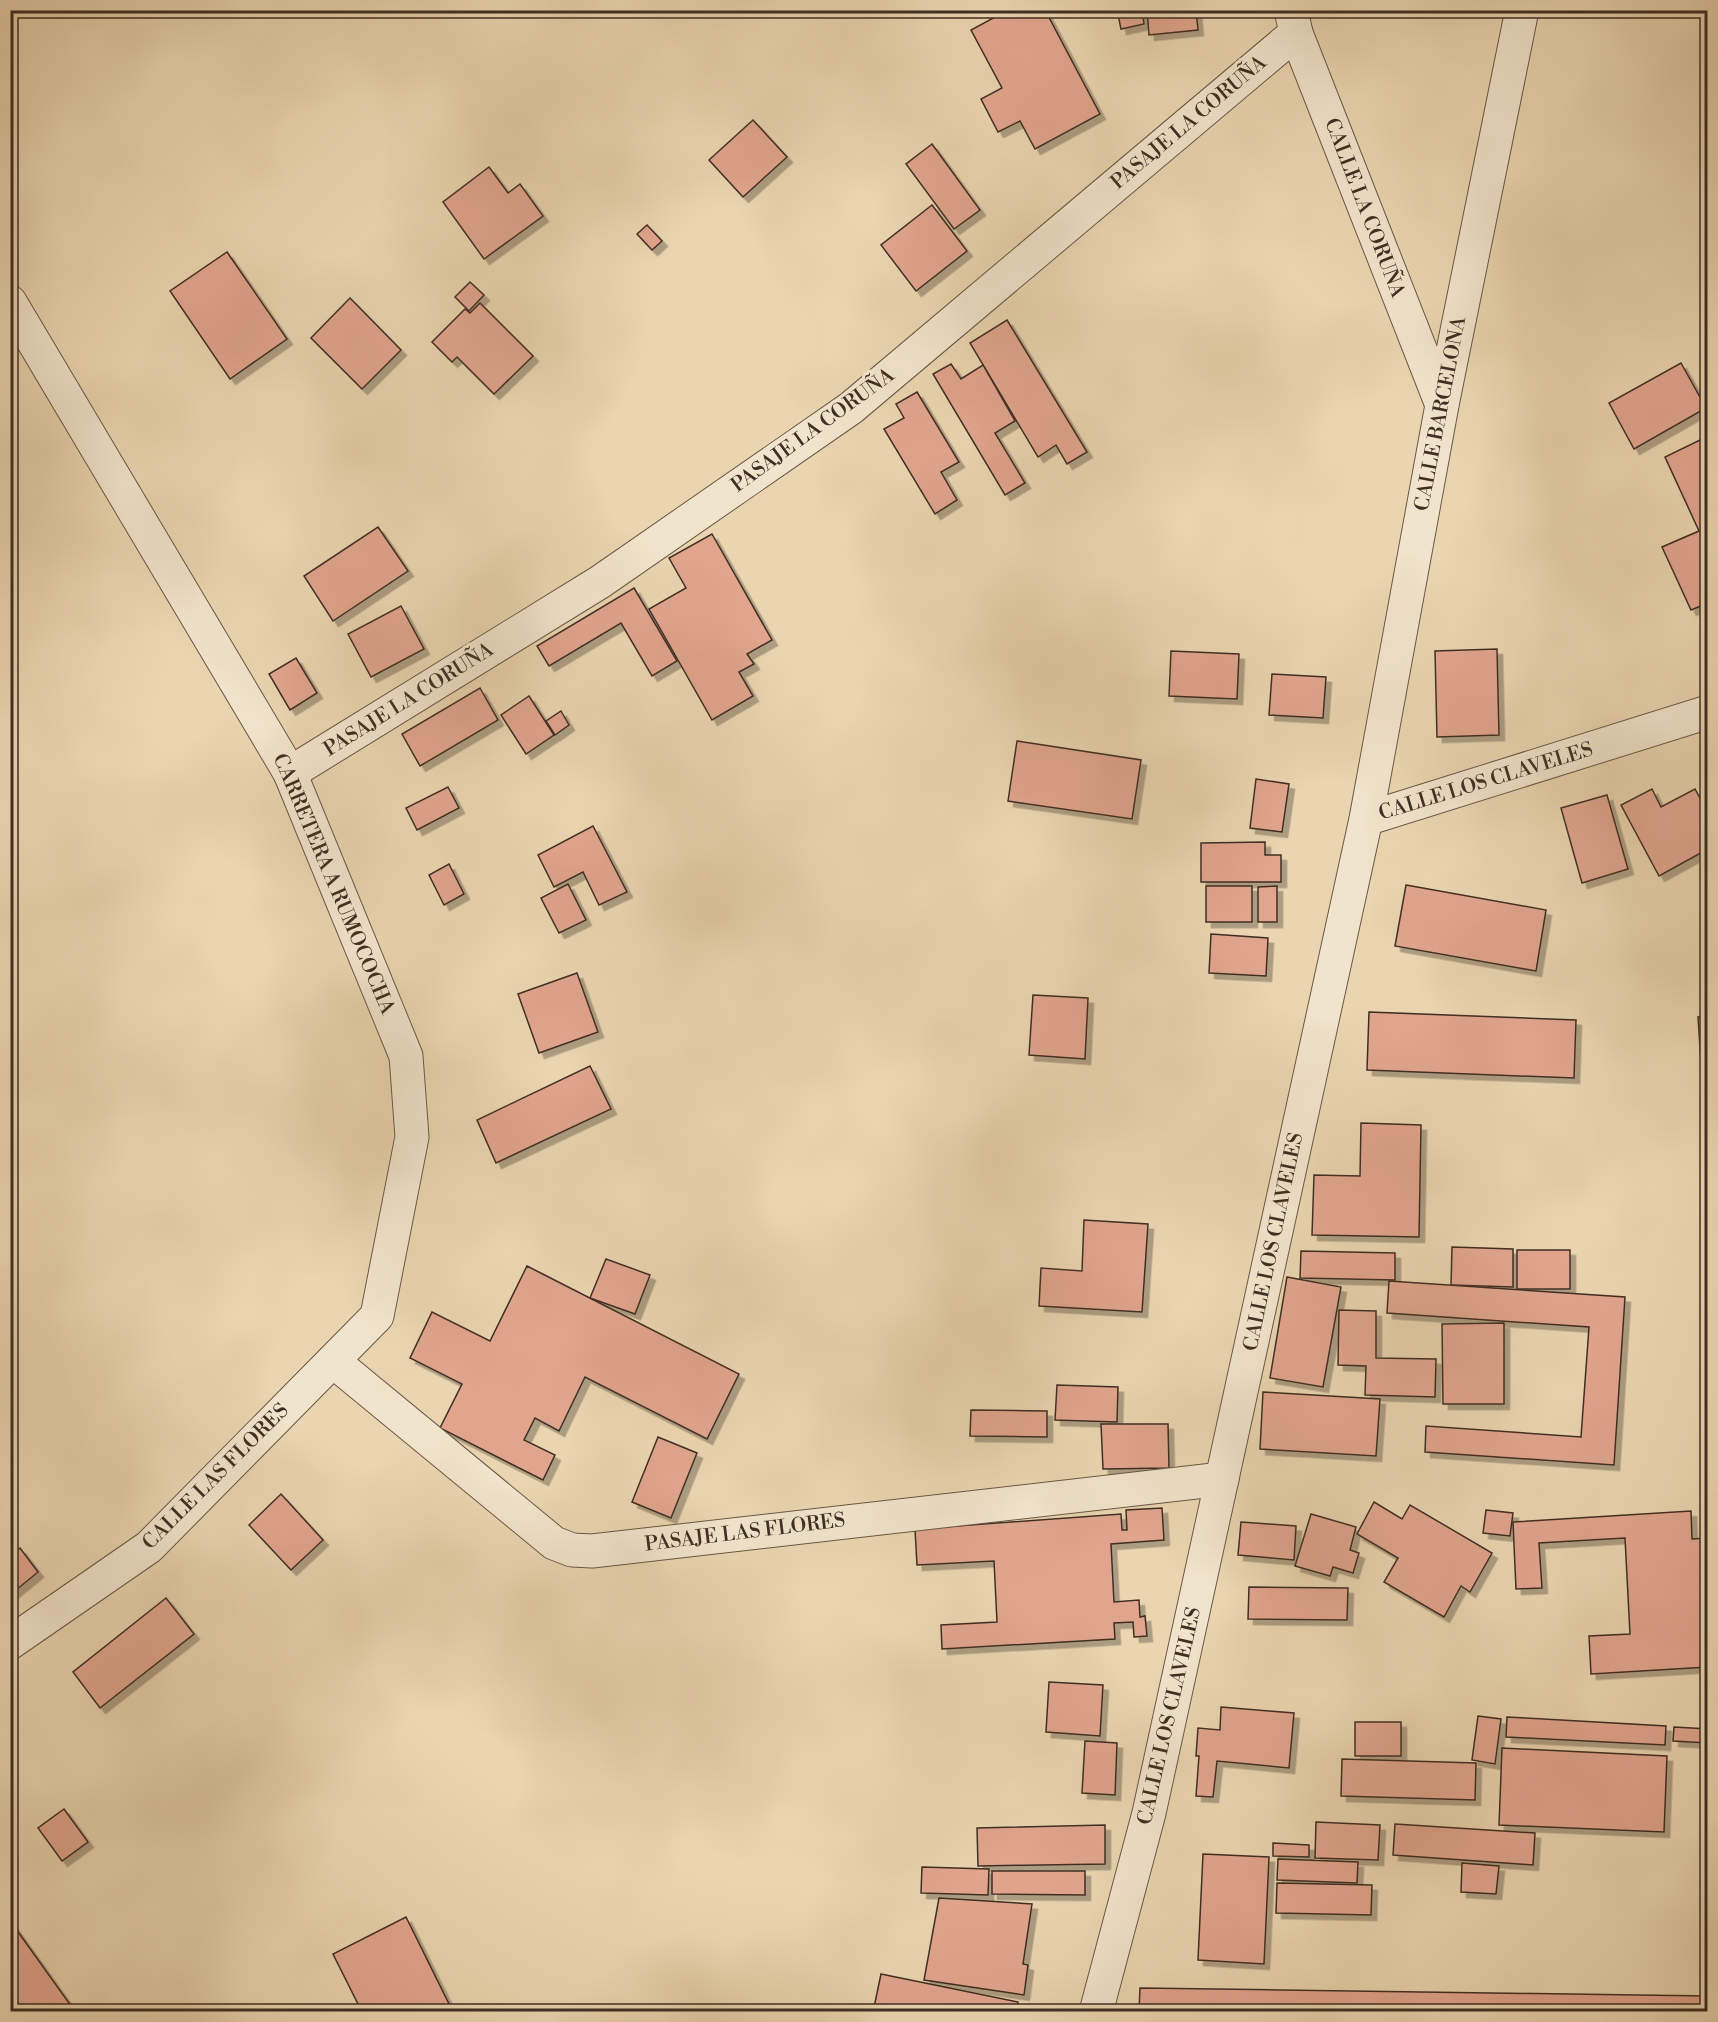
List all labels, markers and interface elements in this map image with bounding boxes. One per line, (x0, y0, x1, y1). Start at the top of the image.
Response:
street label: PASAJE LA CORUÑA (1105, 48, 1273, 195)
street label: CALLE LA CORUÑA (1318, 114, 1412, 302)
street label: CALLE BARCELONA (1410, 313, 1472, 513)
street label: PASAJE LA CORUÑA (725, 361, 900, 499)
street label: PASAJE LA CORUÑA (318, 635, 500, 762)
street label: CALLE LOS CLAVELES (1376, 737, 1596, 827)
street label: CARRETERA A RUMOCOCHA (267, 750, 400, 1019)
street label: CALLE LOS CLAVELES (1239, 1130, 1309, 1354)
street label: CALLE LAS FLORES (138, 1399, 294, 1555)
street label: PASAJE LAS FLORES (643, 1508, 847, 1558)
street label: CALLE LOS CLAVELES (1133, 1605, 1207, 1827)

